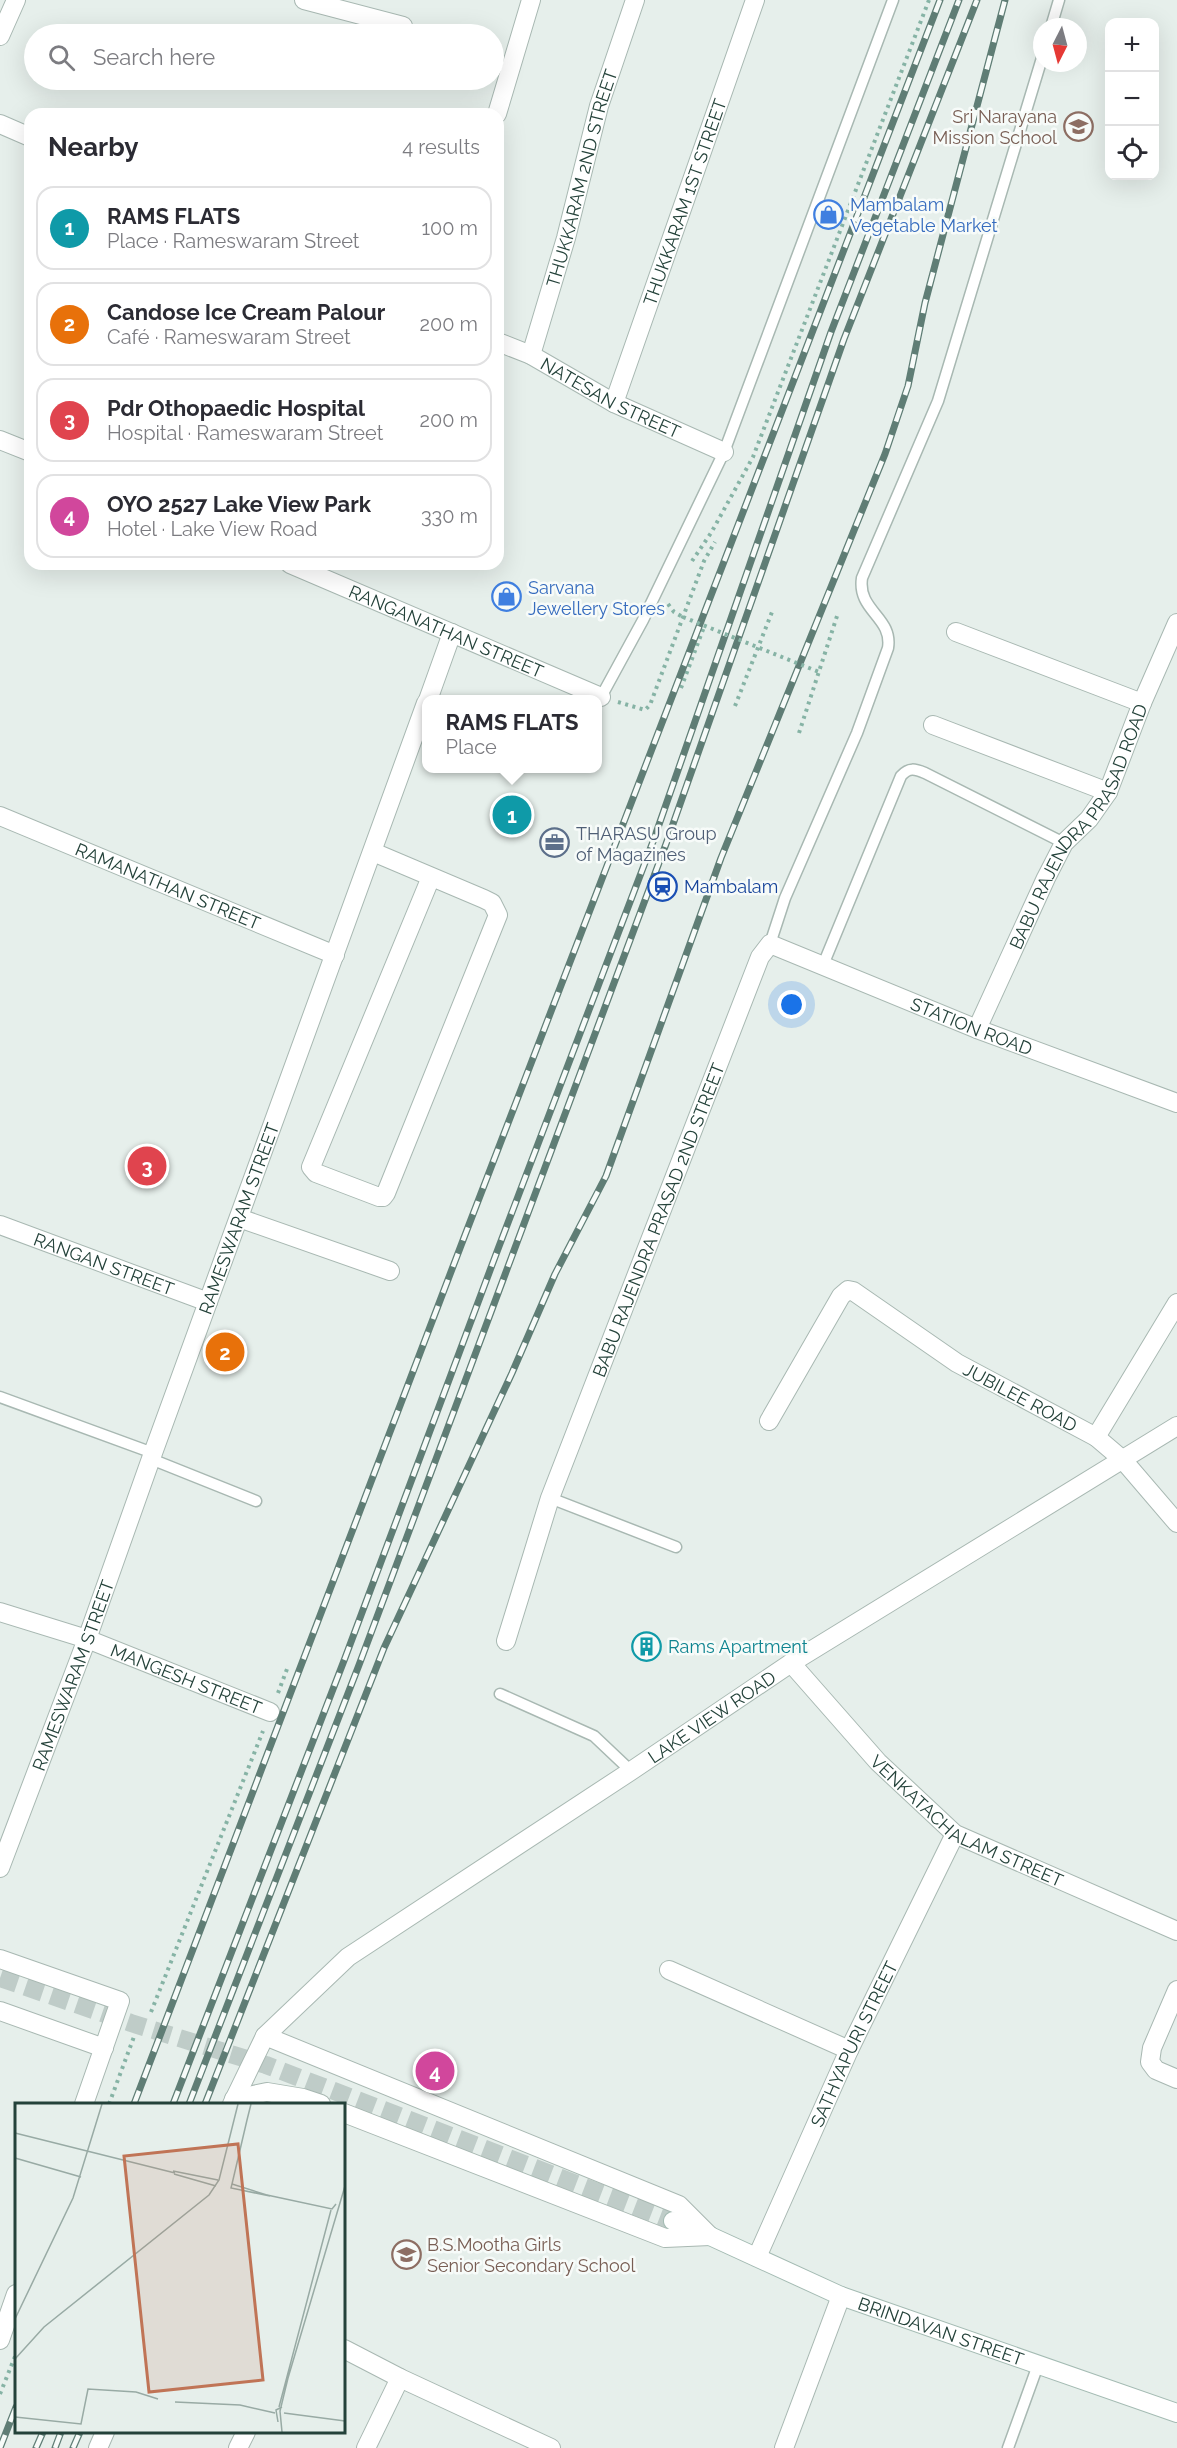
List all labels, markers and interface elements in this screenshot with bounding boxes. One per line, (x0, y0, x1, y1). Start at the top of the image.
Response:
north arrow (1033, 18, 1087, 72)
map controls (1105, 18, 1159, 180)
button: + (1105, 18, 1159, 72)
search box (24, 24, 504, 90)
icon: search (45, 41, 78, 74)
text: Search here (93, 44, 215, 70)
street label: THUKKARAM 2ND STREET (541, 66, 621, 289)
button: − (1105, 72, 1159, 126)
street label: THUKKARAM 1ST STREET (638, 96, 730, 308)
place label: Sri Narayana Mission School (933, 106, 1057, 148)
school or university icon: Sri Narayana Mission School (1062, 110, 1094, 142)
button: locate (1105, 126, 1159, 180)
text: Nearby (48, 132, 138, 162)
text: 4 results (402, 135, 480, 159)
place label: Mambalam Vegetable Market (850, 194, 998, 236)
shop icon: Mambalam Vegetable Market (813, 198, 845, 230)
text: RAMS FLATS (107, 203, 240, 229)
text: 1 (65, 216, 74, 240)
text: 100 m (421, 216, 478, 240)
text: Place · Rameswaram Street (107, 229, 359, 253)
text: Candose Ice Cream Palour (107, 299, 385, 325)
text: 2 (64, 312, 75, 336)
text: 200 m (420, 312, 478, 336)
text: Café · Rameswaram Street (107, 325, 351, 349)
street label: NATESAN STREET (537, 353, 684, 442)
text: Pdr Othopaedic Hospital (107, 395, 365, 421)
text: 3 (64, 408, 75, 432)
text: 200 m (420, 408, 478, 432)
text: Hospital · Rameswaram Street (107, 421, 383, 445)
text: OYO 2527 Lake View Park (107, 491, 371, 517)
text: 4 (64, 504, 75, 528)
text: 330 m (421, 504, 478, 528)
text: Hotel · Lake View Road (107, 517, 317, 541)
place label: Sarvana Jewellery Stores (528, 577, 665, 619)
street label: RANGANATHAN STREET (346, 580, 547, 682)
shop icon: Sarvana Jewellery Stores (491, 581, 523, 613)
popup (422, 695, 602, 773)
street label: BABU RAJENDRA PRASAD ROAD (1005, 701, 1151, 952)
text: RAMS FLATS (445, 709, 579, 735)
text: Place (445, 735, 497, 759)
pin: 1 (492, 792, 532, 838)
place label: THARASU Group of Magazines (576, 823, 717, 865)
office icon: THARASU Group of Magazines (539, 827, 571, 859)
street label: RAMANATHAN STREET (73, 838, 264, 933)
station icon: Mambalam (647, 870, 679, 902)
place label: Mambalam (684, 876, 778, 897)
your location (777, 990, 806, 1019)
street label: STATION ROAD (908, 992, 1036, 1059)
street label: BABU RAJENDRA PRASAD 2ND STREET (588, 1060, 728, 1380)
street label: RAMESWARAM STREET (194, 1120, 283, 1317)
pin: 3 (128, 1144, 166, 1188)
street label: RANGAN STREET (31, 1228, 177, 1299)
pin: 2 (206, 1330, 244, 1374)
street label: JUBILEE ROAD (960, 1358, 1081, 1436)
street label: RAMESWARAM STREET (27, 1577, 118, 1774)
building icon: Rams Apartment (631, 1630, 663, 1662)
place label: Rams Apartment (668, 1636, 808, 1657)
street label: MANGESH STREET (108, 1639, 265, 1718)
street label: LAKE VIEW ROAD (644, 1666, 780, 1767)
street label: VENKATACHALAM STREET (866, 1750, 1067, 1891)
street label: SATHYAPURI STREET (806, 1958, 902, 2130)
pin: 4 (416, 2048, 454, 2094)
inset map (15, 2103, 345, 2433)
place label: B.S.Mootha Girls Senior Secondary School (427, 2234, 636, 2276)
school or university icon: B.S.Mootha Girls Senior Secondary School (390, 2238, 422, 2270)
street label: BRINDAVAN STREET (855, 2292, 1027, 2369)

